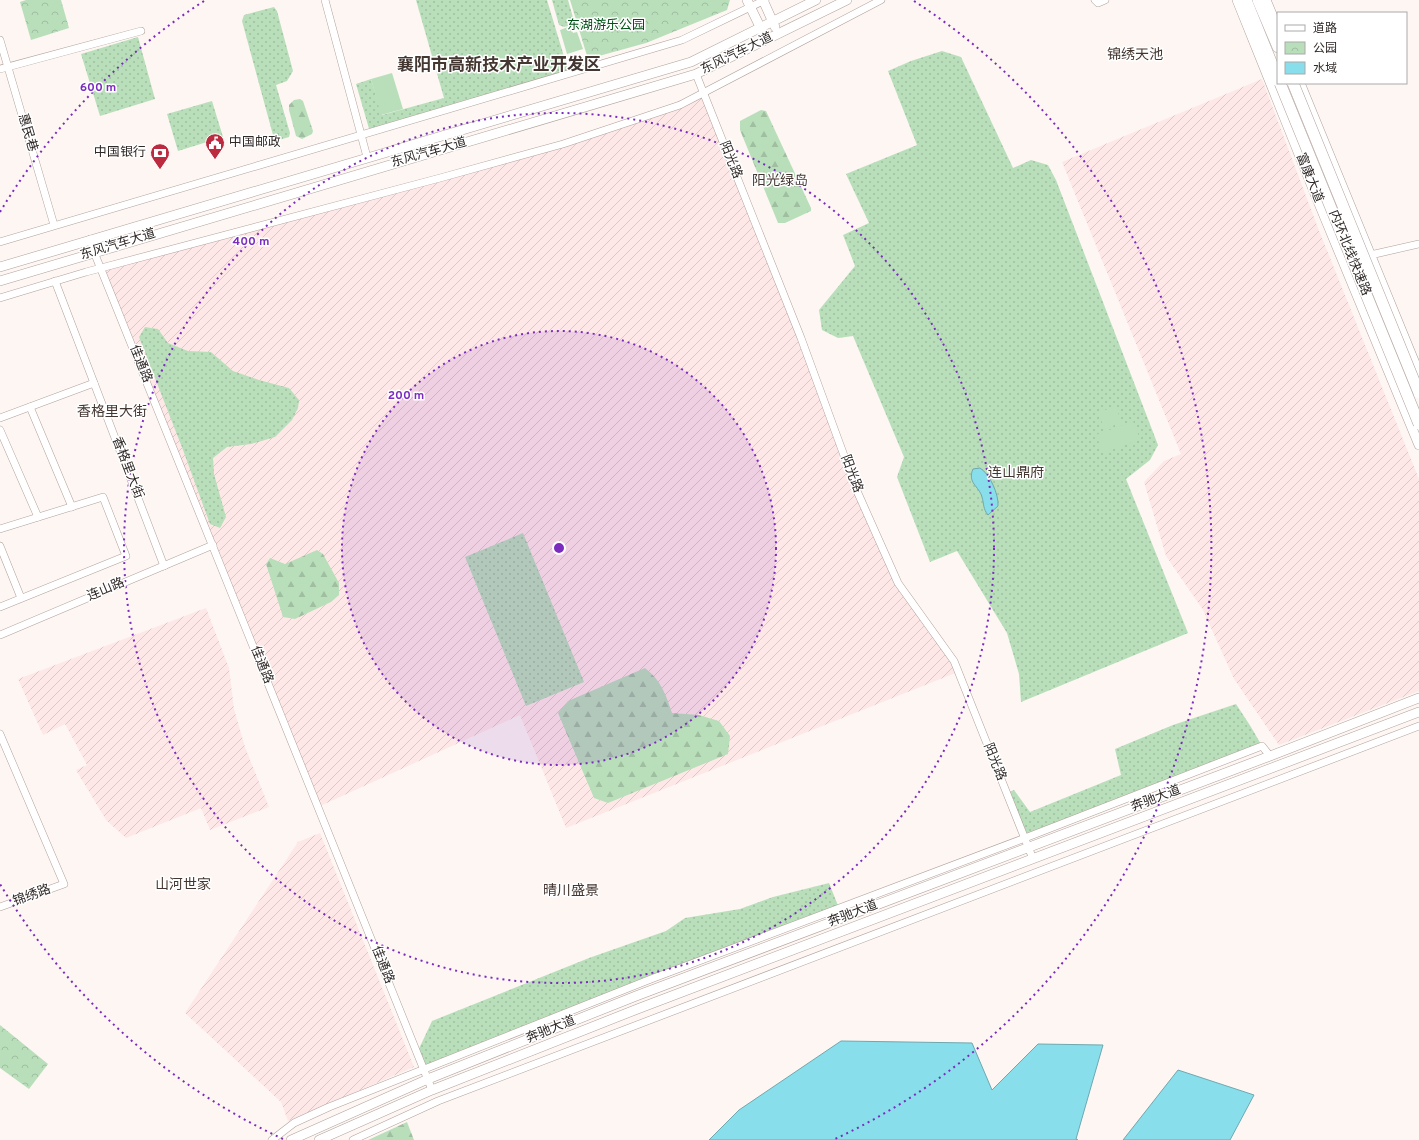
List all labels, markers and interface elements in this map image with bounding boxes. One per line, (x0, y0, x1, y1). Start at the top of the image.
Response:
legend (1277, 12, 1407, 84)
park label: 东湖游乐公园 (567, 17, 645, 34)
text: 道路 (1313, 21, 1337, 37)
street label: 东风汽车大道 (698, 30, 776, 78)
text: 公园 (1313, 41, 1337, 57)
district label: 锦绣天池 (1107, 47, 1163, 64)
district label: 襄阳市高新技术产业开发区 (397, 55, 601, 77)
text: 水域 (1313, 61, 1337, 77)
text: 600 m (80, 80, 116, 96)
street label: 惠民巷 (14, 112, 40, 154)
public building icon: 中国邮政 (204, 132, 226, 160)
place label: 中国邮政 (229, 135, 281, 151)
street label: 东风汽车大道 (389, 135, 469, 171)
street label: 阳光路 (715, 139, 745, 181)
bank icon: 中国银行 (149, 142, 171, 170)
place label: 中国银行 (94, 145, 146, 161)
street label: 富康大道 (1292, 151, 1327, 205)
district label: 阳光绿岛 (752, 173, 808, 190)
street label: 内环北线快速路 (1325, 207, 1374, 298)
street label: 东风汽车大道 (78, 226, 158, 264)
text: 400 m (232, 234, 270, 250)
street label: 佳通路 (125, 343, 155, 385)
text: 200 m (388, 388, 424, 404)
district label: 香格里大街 (77, 403, 147, 421)
street label: 香格里大街 (108, 435, 146, 501)
street label: 阳光路 (837, 453, 865, 495)
district label: 连山鼎府 (988, 465, 1044, 482)
centre of rings (552, 541, 566, 555)
street label: 连山路 (85, 574, 127, 605)
street label: 佳通路 (246, 644, 276, 686)
street label: 阳光路 (979, 741, 1009, 783)
street label: 奔驰大道 (1129, 782, 1183, 816)
district label: 山河世家 (155, 876, 211, 894)
street label: 锦绣路 (11, 881, 53, 910)
district label: 晴川盛景 (543, 882, 599, 900)
street label: 奔驰大道 (826, 897, 880, 931)
street label: 佳通路 (367, 944, 397, 986)
street label: 奔驰大道 (524, 1013, 578, 1047)

